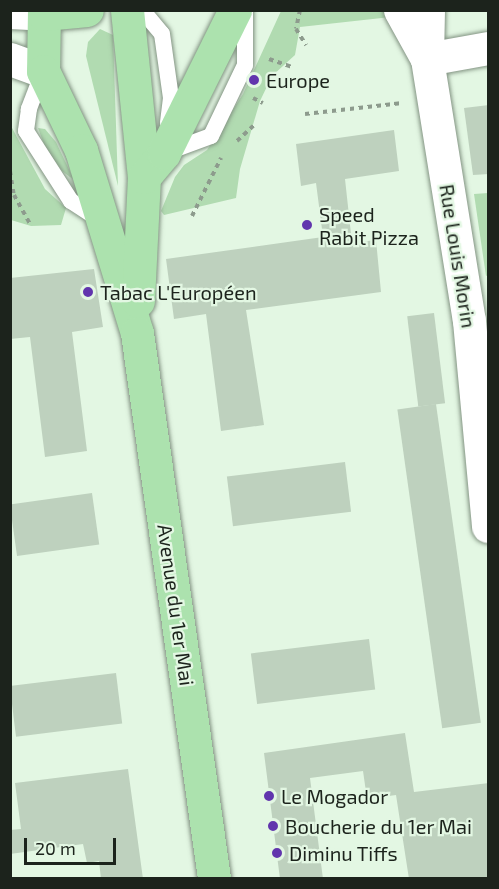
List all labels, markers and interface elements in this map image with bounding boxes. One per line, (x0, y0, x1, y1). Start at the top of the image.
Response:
place label: Europe (266, 68, 330, 92)
marker: Europe (247, 73, 261, 87)
street label: Rue Louis Morin (435, 182, 481, 330)
place label: Speed Rabit Pizza (319, 202, 419, 249)
marker: Speed Rabit Pizza (300, 218, 314, 232)
place label: Tabac L'Européen (100, 280, 256, 304)
marker: Tabac L'Européen (81, 285, 95, 299)
street label: Avenue du 1er Mai (153, 522, 199, 688)
place label: Le Mogador (281, 784, 388, 808)
marker: Le Mogador (262, 789, 276, 803)
place label: Boucherie du 1er Mai (285, 814, 472, 838)
marker: Boucherie du 1er Mai (266, 819, 280, 833)
scale bar (27, 826, 118, 864)
text: 20 m (35, 837, 76, 859)
place label: Diminu Tiffs (289, 841, 398, 865)
marker: Diminu Tiffs (270, 846, 284, 860)

